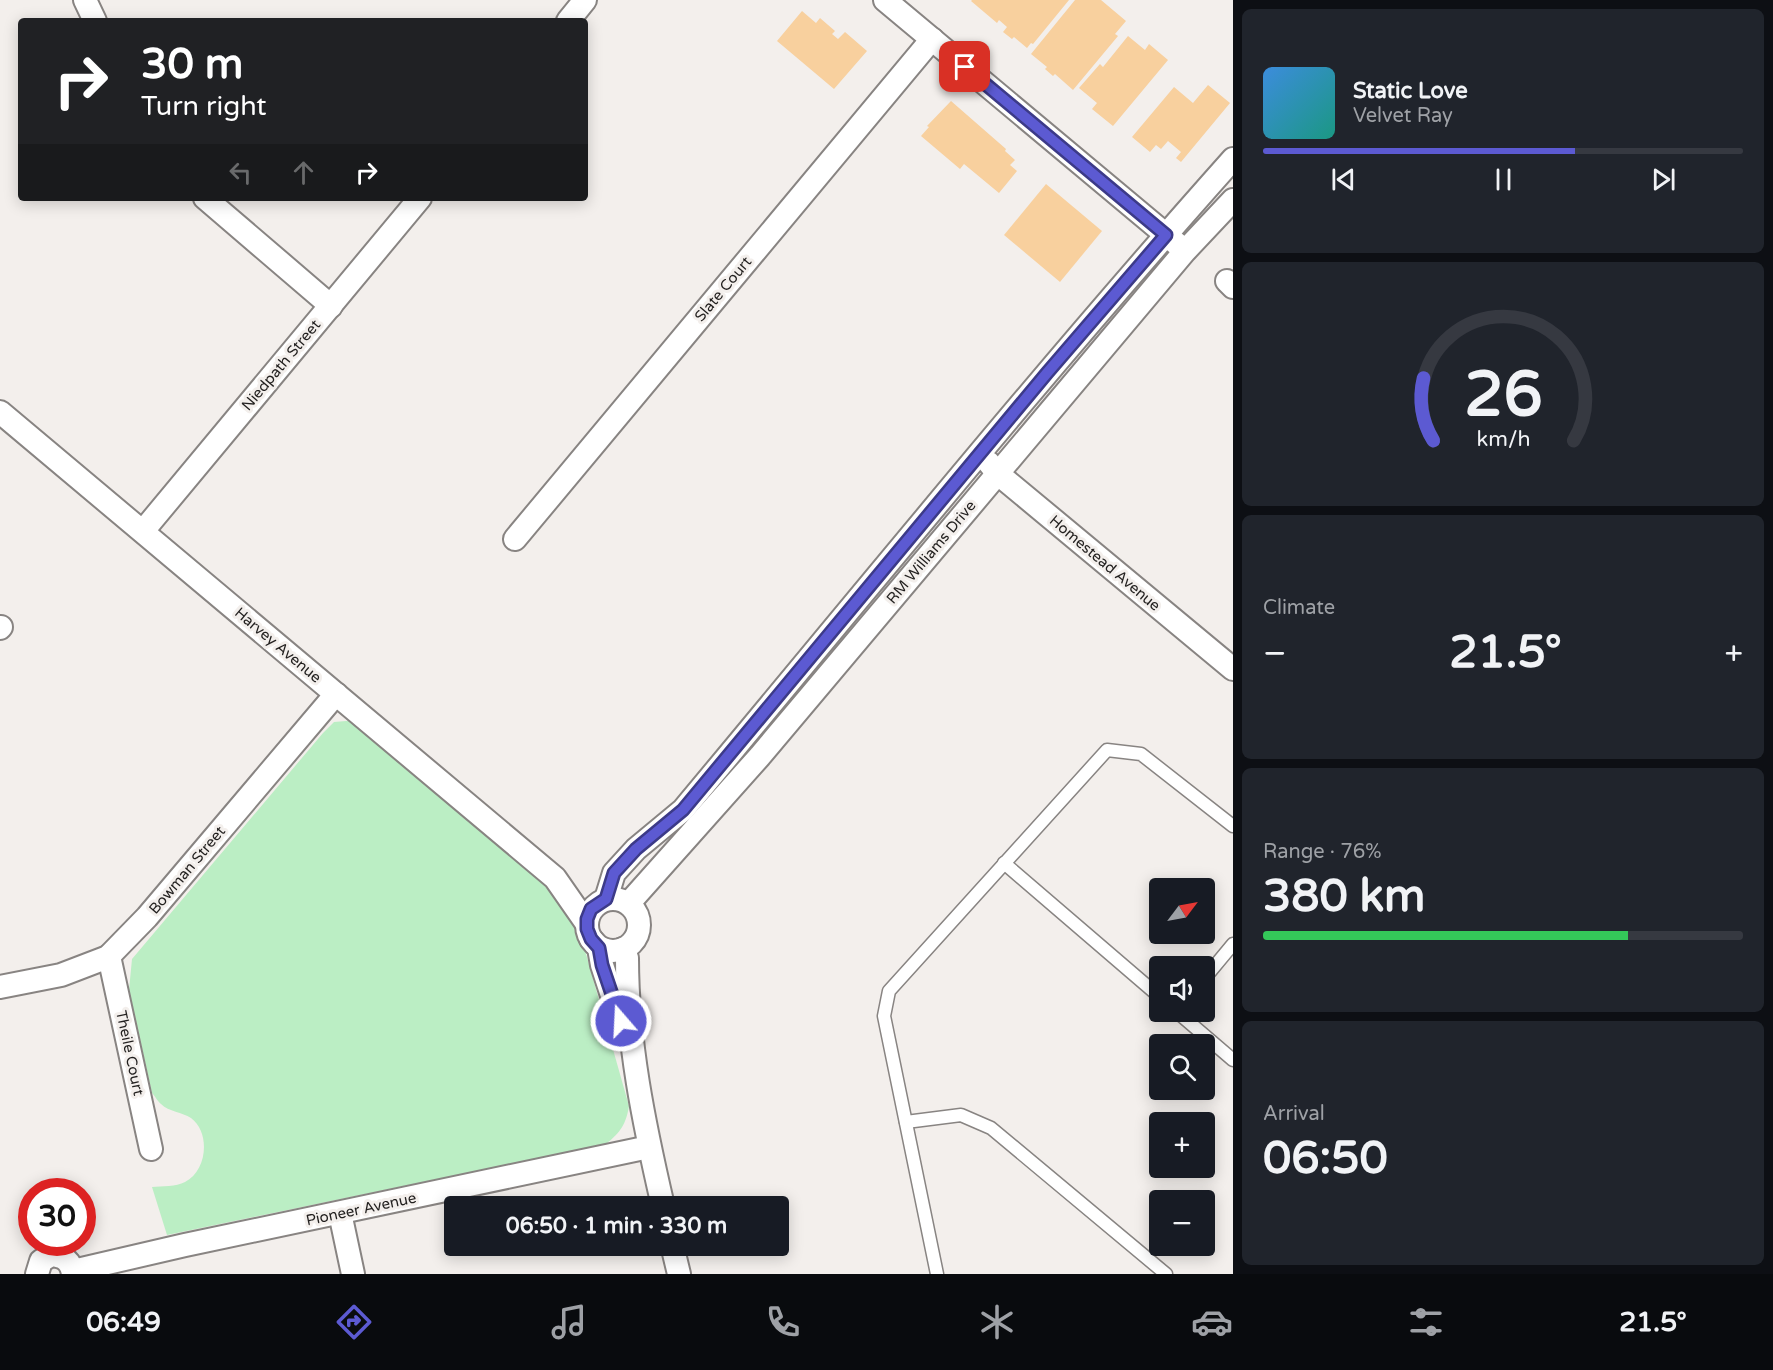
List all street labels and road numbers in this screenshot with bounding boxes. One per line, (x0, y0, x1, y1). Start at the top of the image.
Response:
street label: Slate Court (691, 253, 755, 325)
street label: Niedpath Street (238, 316, 324, 414)
street label: RM Williams Drive (883, 497, 979, 607)
street label: Homestead Avenue (1046, 511, 1164, 615)
street label: Harvey Avenue (231, 604, 325, 686)
street label: Bowman Street (145, 822, 229, 918)
street label: Theile Court (112, 1009, 148, 1097)
street label: Pioneer Avenue (304, 1189, 418, 1229)

